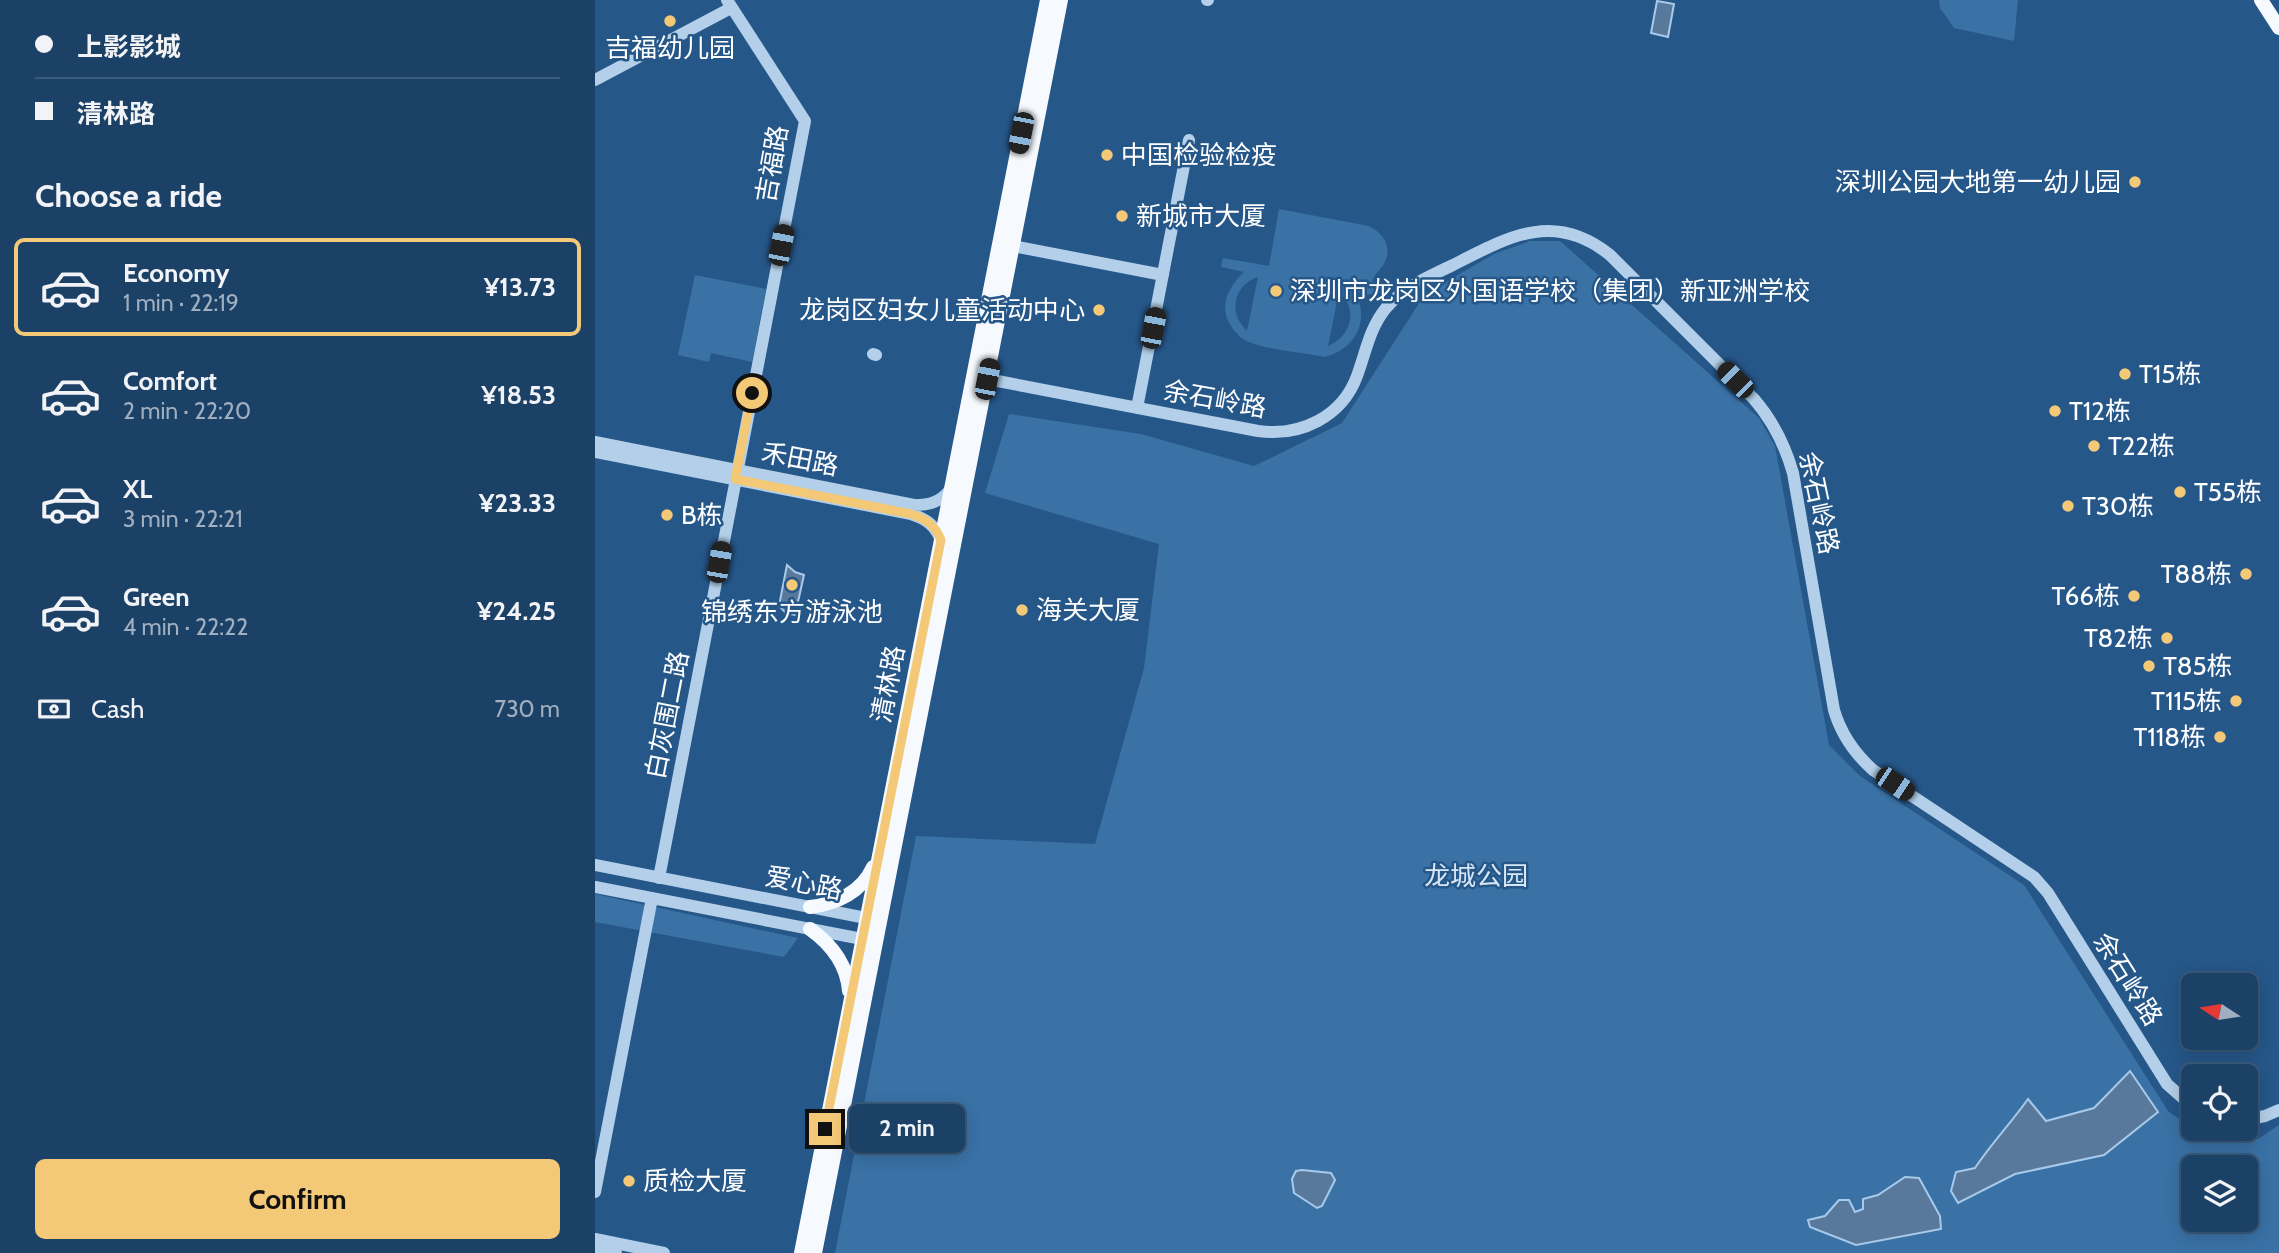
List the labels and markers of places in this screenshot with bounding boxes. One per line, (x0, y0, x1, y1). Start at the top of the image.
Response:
marker: 吉福幼儿园 (662, 13, 678, 29)
place label: 吉福幼儿园 (605, 32, 735, 64)
place label: 中国检验检疫 (1121, 139, 1277, 171)
marker: 中国检验检疫 (1099, 147, 1115, 163)
place label: 深圳公园大地第一幼儿园 (1835, 166, 2121, 198)
marker: 深圳公园大地第一幼儿园 (2127, 174, 2143, 190)
place label: 新城市大厦 (1136, 200, 1266, 232)
marker: 新城市大厦 (1114, 208, 1130, 224)
place label: 深圳市龙岗区外国语学校（集团）新亚洲学校 (1290, 275, 1810, 307)
marker: 深圳市龙岗区外国语学校（集团）新亚洲学校 (1268, 283, 1284, 299)
place label: 龙岗区妇女儿童活动中心 (799, 294, 1085, 326)
marker: 龙岗区妇女儿童活动中心 (1091, 302, 1107, 318)
place label: T15栋 (2139, 358, 2201, 390)
marker: T15栋 (2117, 366, 2133, 382)
place label: T12栋 (2069, 395, 2131, 427)
marker: T12栋 (2047, 403, 2063, 419)
place label: T22栋 (2108, 430, 2175, 462)
marker: T22栋 (2086, 438, 2102, 454)
place label: T55栋 (2194, 476, 2262, 508)
marker: T55栋 (2172, 484, 2188, 500)
place label: T30栋 (2082, 490, 2154, 522)
marker: T30栋 (2060, 498, 2076, 514)
place label: B栋 (681, 499, 723, 531)
marker: B栋 (659, 507, 675, 523)
place label: T88栋 (2161, 558, 2232, 590)
marker: T88栋 (2238, 566, 2254, 582)
marker: 锦绣东方游泳池 (784, 577, 800, 593)
place label: T66栋 (2052, 580, 2120, 612)
marker: T66栋 (2126, 588, 2142, 604)
place label: 海关大厦 (1036, 594, 1140, 626)
place label: 锦绣东方游泳池 (701, 596, 883, 628)
marker: 海关大厦 (1014, 602, 1030, 618)
place label: T82栋 (2084, 622, 2153, 654)
marker: T82栋 (2159, 630, 2175, 646)
place label: T85栋 (2163, 650, 2232, 682)
marker: T85栋 (2141, 658, 2157, 674)
place label: T115栋 (2151, 685, 2222, 717)
marker: T115栋 (2228, 693, 2244, 709)
place label: T118栋 (2133, 721, 2206, 753)
marker: T118栋 (2212, 729, 2228, 745)
place label: 质检大厦 (643, 1165, 747, 1197)
marker: 质检大厦 (621, 1173, 637, 1189)

